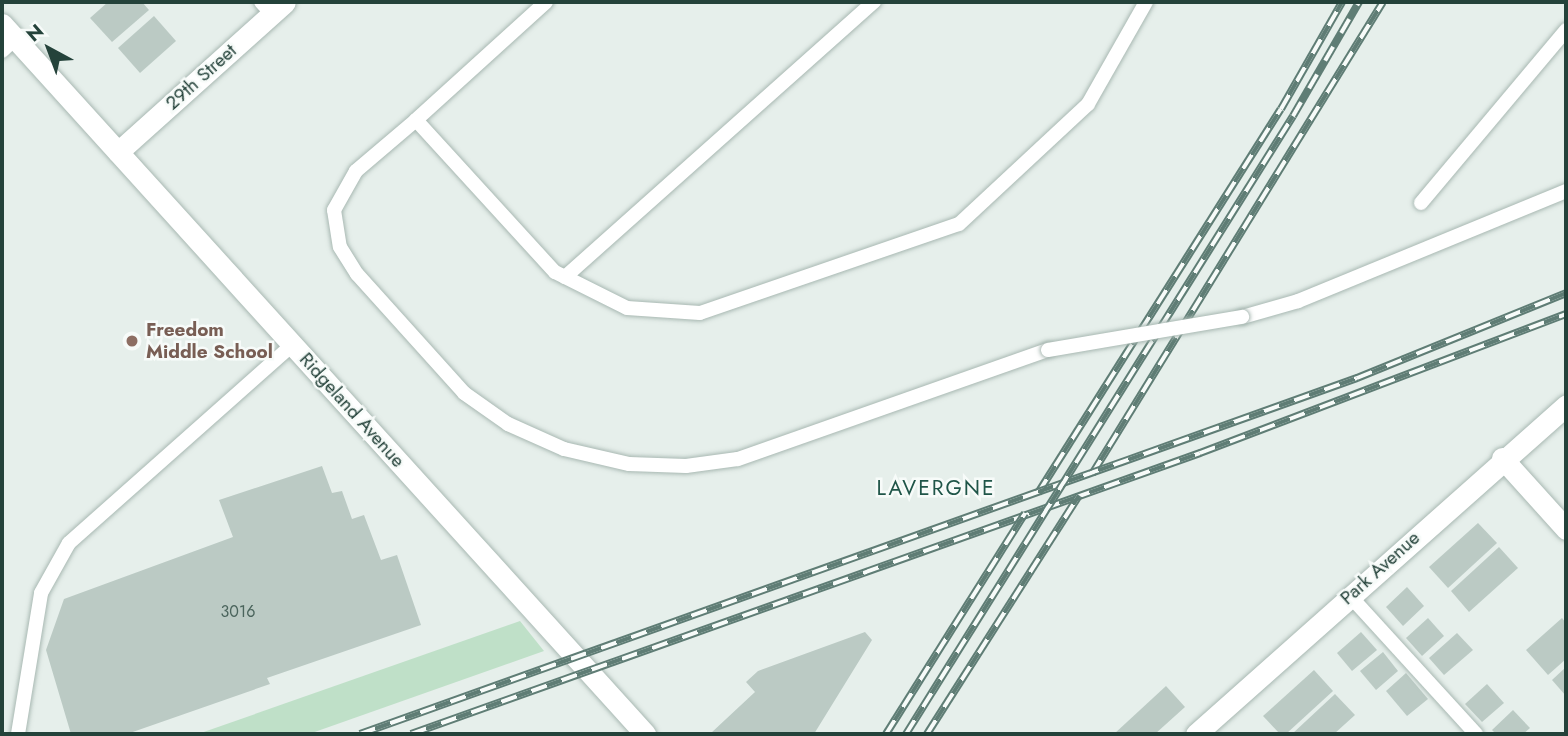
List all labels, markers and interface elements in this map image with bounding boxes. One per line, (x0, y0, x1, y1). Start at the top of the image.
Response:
north arrow (14, 14, 84, 84)
text: N (20, 18, 49, 48)
street label: 29th Street (161, 39, 241, 115)
place label: Freedom Middle School (146, 319, 273, 363)
marker: Freedom Middle School (124, 333, 140, 349)
street label: Ridgeland Avenue (295, 348, 409, 472)
district label: LAVERGNE (877, 475, 995, 501)
street label: Park Avenue (1336, 526, 1424, 610)
house number: 3016 (221, 602, 255, 622)

